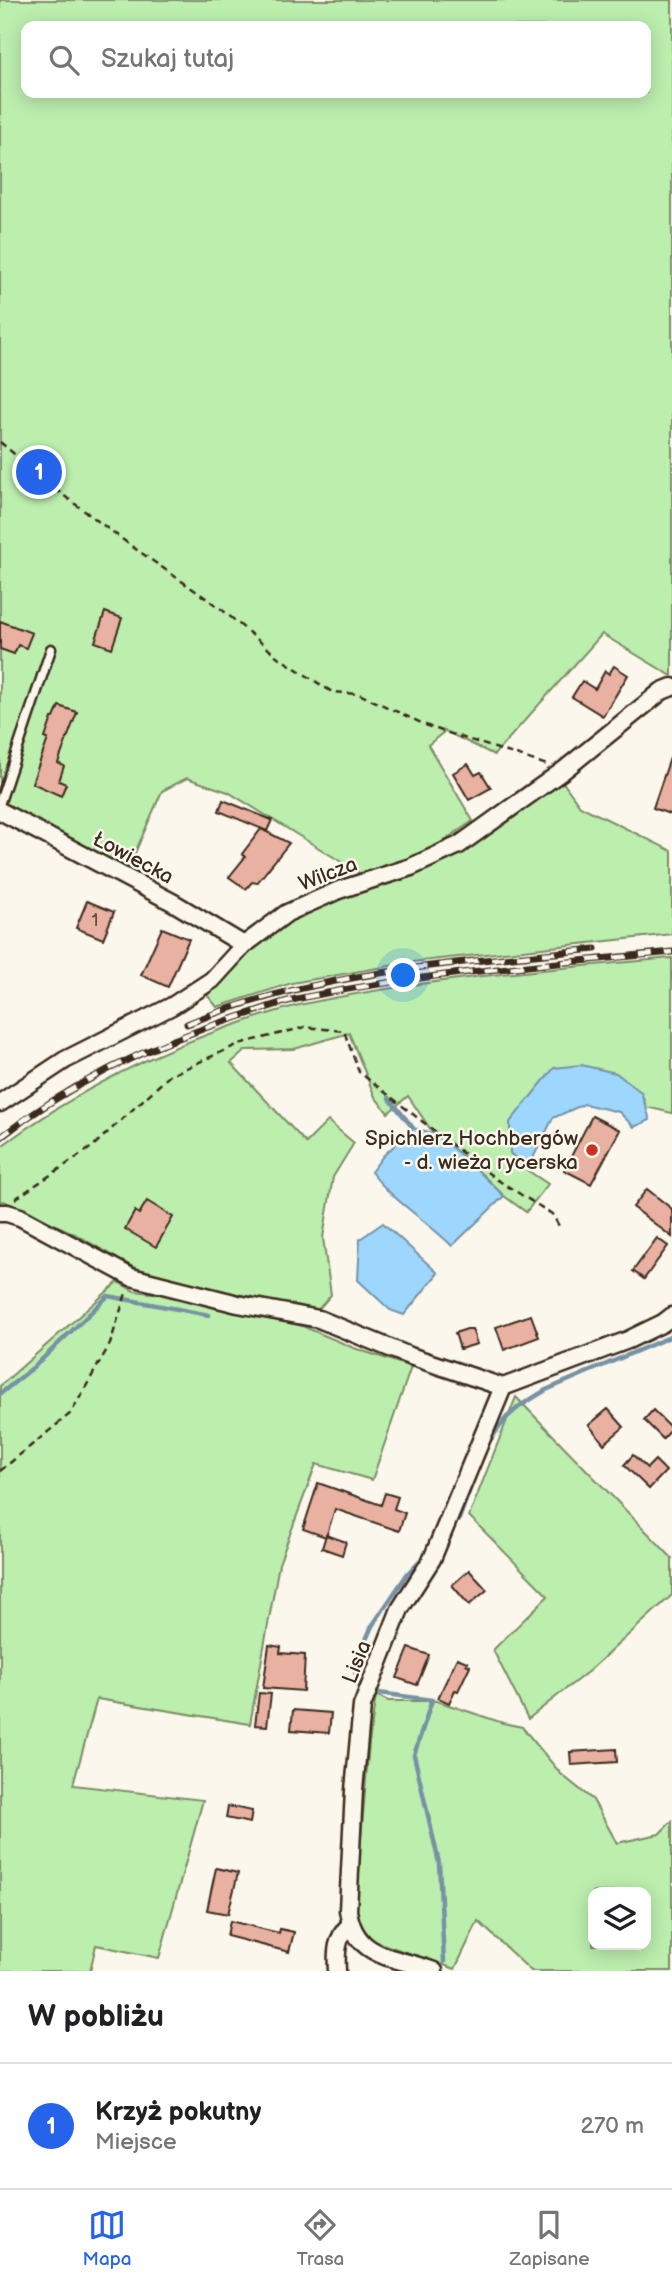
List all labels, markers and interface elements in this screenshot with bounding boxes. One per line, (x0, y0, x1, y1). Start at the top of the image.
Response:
search box (21, 21, 651, 98)
icon: search (45, 41, 83, 79)
text: Szukaj tutaj (101, 44, 234, 75)
pin: 1 (16, 446, 62, 498)
street label: Łowiecka (88, 826, 178, 890)
street label: Wilcza (295, 851, 361, 897)
house number: 1 (92, 910, 98, 931)
your location (386, 958, 420, 992)
place label: Spichlerz Hochbergów - d. wieża rycerska (365, 1126, 578, 1175)
marker: Spichlerz Hochbergów - d. wieża rycerska (584, 1142, 600, 1158)
street label: Lisia (337, 1637, 377, 1687)
map controls (588, 1887, 651, 1950)
button: layers (588, 1887, 651, 1950)
text: W pobliżu (28, 1999, 164, 2035)
text: Krzyż pokutny (95, 2097, 261, 2128)
text: 1 (46, 2112, 56, 2140)
text: 270 m (580, 2112, 644, 2140)
text: Miejsce (95, 2128, 177, 2156)
tab: Mapa (83, 2206, 131, 2271)
tab: Trasa (297, 2206, 344, 2271)
tab: Zapisane (509, 2206, 589, 2271)

